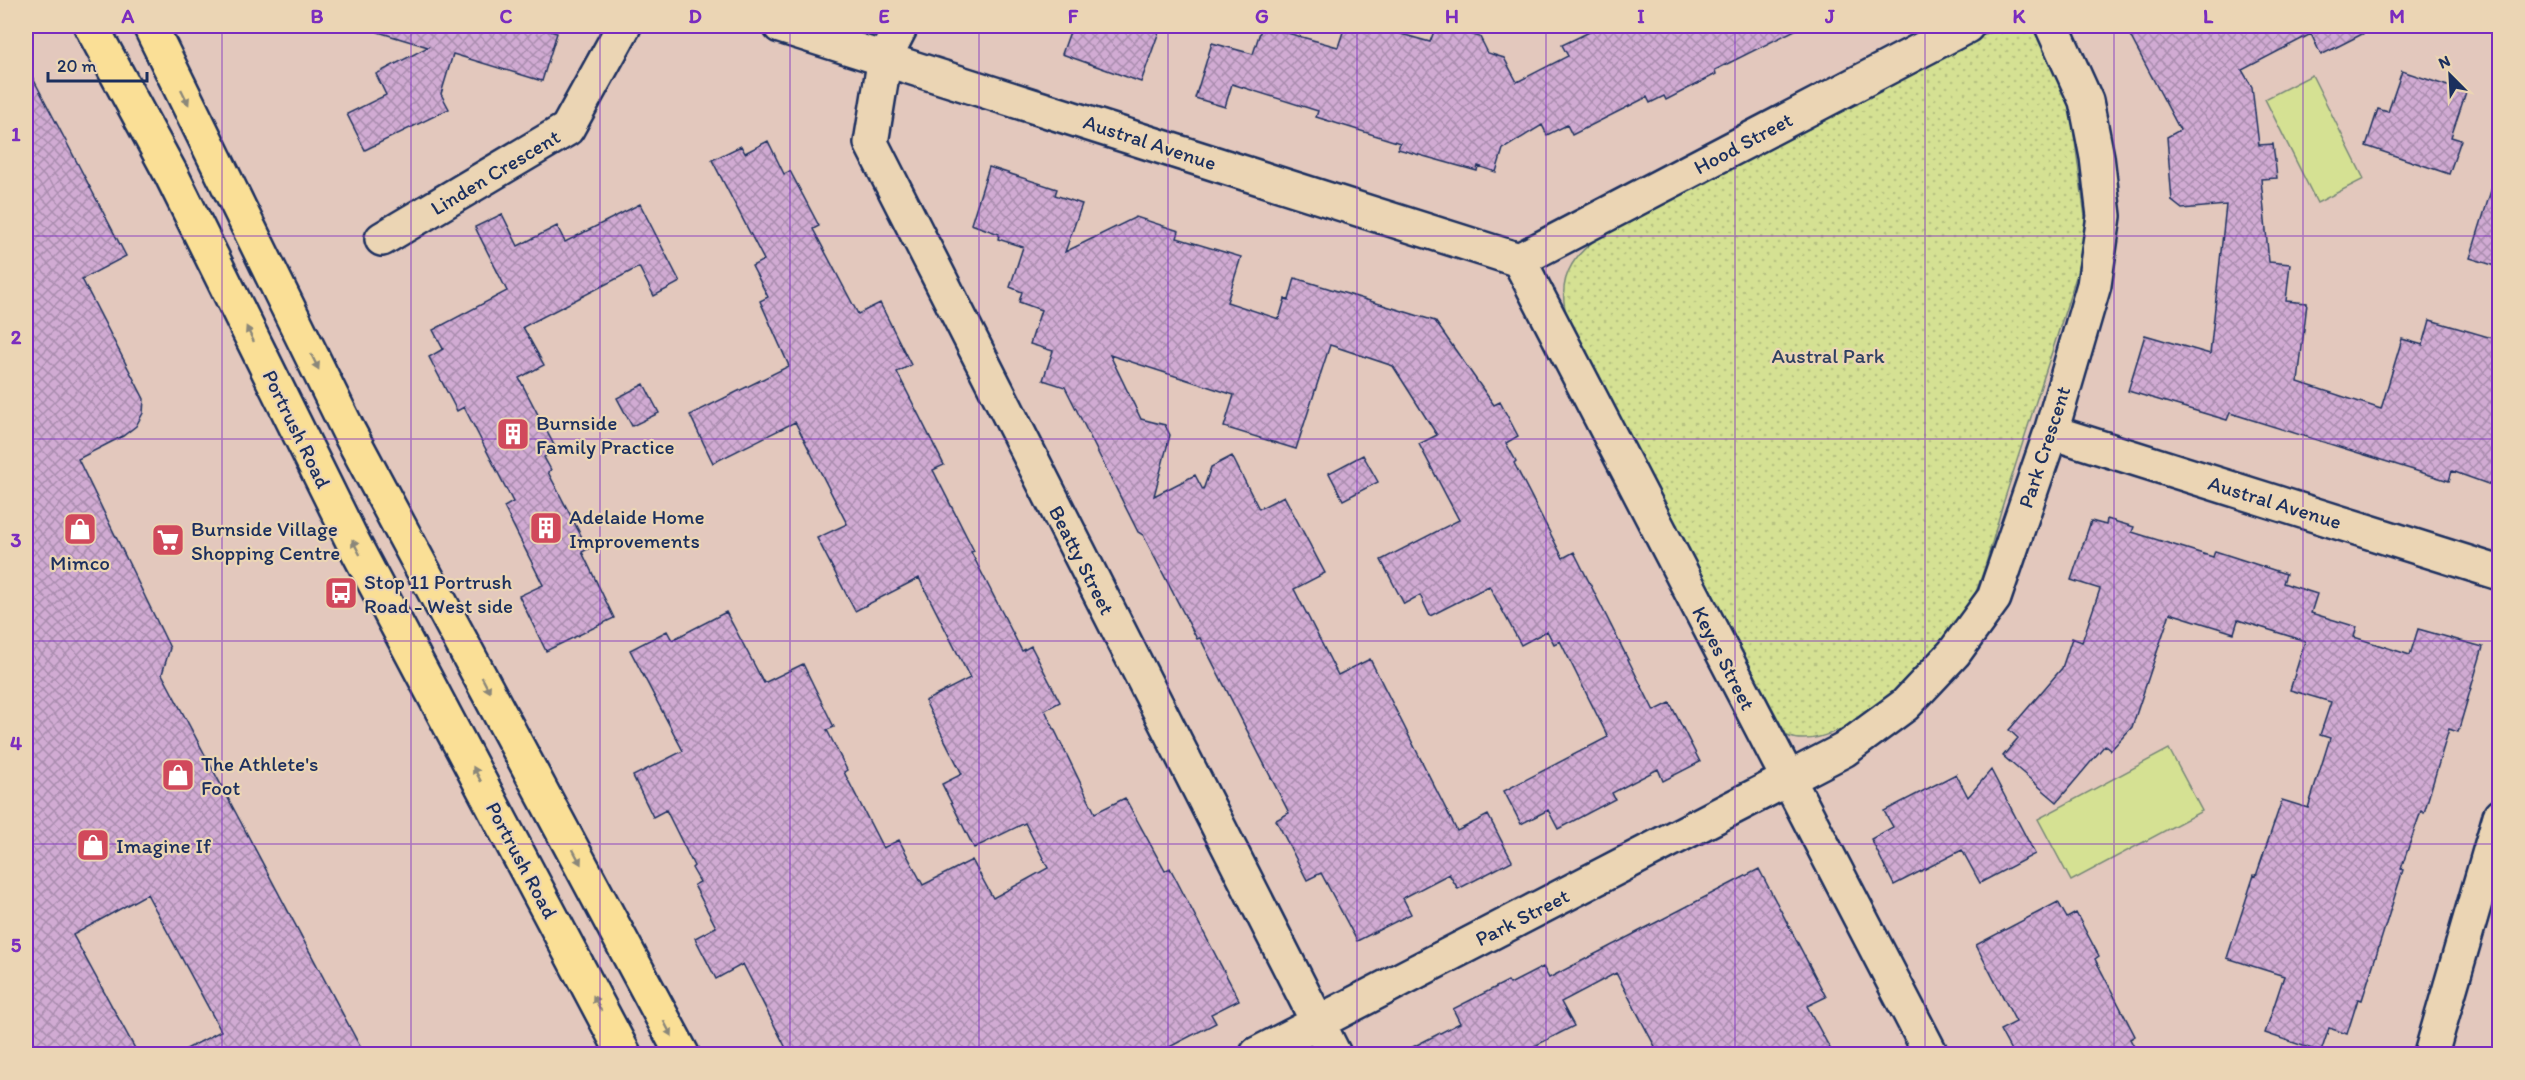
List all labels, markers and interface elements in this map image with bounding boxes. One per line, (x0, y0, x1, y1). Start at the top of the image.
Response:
text: A (121, 4, 135, 28)
text: B (311, 4, 324, 28)
text: C (500, 4, 513, 28)
text: D (688, 4, 702, 28)
text: E (878, 4, 890, 28)
text: F (1068, 4, 1079, 28)
text: G (1255, 4, 1269, 28)
text: H (1445, 4, 1459, 28)
text: I (1637, 4, 1645, 28)
text: J (1824, 4, 1835, 28)
text: K (2013, 4, 2027, 28)
text: L (2203, 4, 2214, 28)
text: M (2389, 4, 2405, 28)
scale bar (48, 45, 147, 83)
north arrow (2420, 45, 2480, 105)
text: N (2435, 51, 2453, 73)
text: 20 m (57, 55, 97, 77)
one-way arrow (179, 88, 189, 106)
street label: Hood Street (1689, 106, 1797, 179)
street label: Austral Avenue (1080, 109, 1220, 175)
text: 1 (11, 122, 21, 146)
street label: Linden Crescent (426, 124, 564, 220)
text: 2 (11, 325, 22, 349)
one-way arrow (246, 326, 255, 343)
park label: Austral Park (1771, 343, 1885, 368)
one-way arrow (309, 353, 319, 371)
street label: Portrush Road (258, 366, 337, 493)
street label: Park Crescent (2013, 383, 2075, 511)
place label: Burnside Family Practice (536, 410, 675, 459)
building icon: Burnside Family Practice (495, 416, 531, 452)
street label: Austral Avenue (2205, 470, 2345, 534)
street label: Beatty Street (1044, 501, 1120, 619)
place label: Adelaide Home Improvements (569, 504, 705, 553)
building icon: Adelaide Home Improvements (528, 510, 564, 546)
shop icon: Mimco (62, 511, 98, 547)
place label: Burnside Village Shopping Centre (191, 516, 340, 565)
supermarket icon: Burnside Village Shopping Centre (150, 522, 186, 558)
text: 3 (11, 528, 22, 552)
one-way arrow (351, 538, 361, 555)
place label: Mimco (50, 550, 110, 575)
place label: Stop 11 Portrush Road - West side (364, 569, 513, 618)
bus stop icon: Stop 11 Portrush Road - West side (323, 575, 359, 611)
street label: Keyes Street (1687, 602, 1761, 714)
one-way arrow (481, 676, 491, 693)
text: 4 (10, 731, 22, 755)
place label: The Athlete's Foot (201, 751, 319, 800)
shop icon: The Athlete's Foot (160, 757, 196, 793)
one-way arrow (472, 766, 482, 783)
street label: Portrush Road (481, 797, 563, 923)
shop icon: Imagine If (75, 827, 111, 863)
place label: Imagine If (116, 833, 211, 858)
one-way arrow (572, 849, 582, 866)
street label: Park Street (1471, 883, 1573, 951)
text: 5 (11, 933, 22, 957)
one-way arrow (592, 994, 602, 1011)
one-way arrow (664, 1021, 673, 1038)

